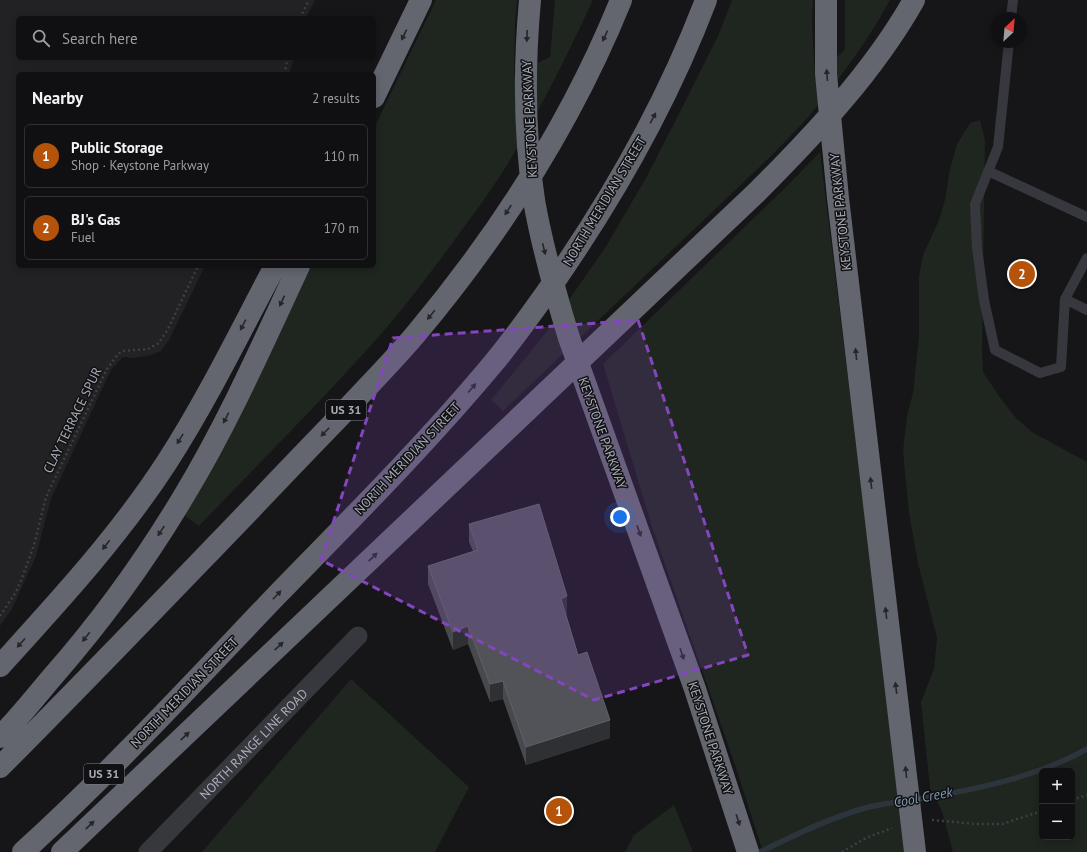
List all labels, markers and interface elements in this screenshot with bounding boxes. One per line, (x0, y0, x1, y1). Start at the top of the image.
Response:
north arrow (991, 12, 1027, 48)
search box (16, 16, 376, 60)
icon: search (30, 27, 52, 49)
text: Search here (62, 29, 138, 48)
one-way arrow (401, 29, 407, 41)
one-way arrow (524, 30, 531, 42)
one-way arrow (602, 30, 608, 41)
street label: KEYSTONE PARKWAY (518, 59, 541, 178)
one-way arrow (823, 69, 830, 81)
text: Nearby (32, 87, 83, 109)
text: 2 results (312, 90, 360, 107)
one-way arrow (649, 112, 656, 124)
street label: NORTH MERIDIAN STREET (559, 133, 650, 269)
text: Public Storage (71, 138, 163, 157)
text: 1 (42, 148, 50, 165)
text: 110 m (324, 148, 359, 165)
street label: KEYSTONE PARKWAY (826, 152, 855, 271)
text: Shop · Keystone Parkway (71, 157, 209, 174)
one-way arrow (504, 205, 512, 215)
text: BJ's Gas (71, 210, 120, 229)
text: 2 (42, 220, 50, 237)
text: 170 m (324, 220, 359, 237)
text: Fuel (71, 229, 95, 246)
one-way arrow (541, 243, 547, 255)
pin: 2 (1009, 259, 1035, 289)
one-way arrow (279, 296, 285, 307)
one-way arrow (427, 309, 435, 320)
one-way arrow (240, 319, 247, 331)
one-way arrow (853, 348, 859, 360)
street label: CLAY TERRACE SPUR (39, 364, 106, 476)
street label: KEYSTONE PARKWAY (574, 375, 631, 492)
one-way arrow (467, 383, 476, 393)
street label: NORTH MERIDIAN STREET (351, 398, 464, 518)
road number: US 31 (326, 400, 366, 420)
one-way arrow (223, 413, 229, 424)
one-way arrow (321, 427, 330, 436)
one-way arrow (177, 433, 184, 445)
one-way arrow (868, 477, 874, 490)
your location (610, 507, 630, 527)
one-way arrow (158, 525, 165, 537)
one-way arrow (636, 526, 642, 538)
one-way arrow (102, 540, 110, 551)
one-way arrow (368, 552, 378, 561)
one-way arrow (272, 590, 282, 600)
one-way arrow (883, 606, 889, 619)
one-way arrow (82, 631, 90, 642)
street label: NORTH MERIDIAN STREET (127, 633, 242, 751)
one-way arrow (16, 638, 25, 648)
one-way arrow (274, 641, 284, 651)
one-way arrow (680, 648, 686, 660)
street label: KEYSTONE PARKWAY (684, 679, 737, 798)
one-way arrow (893, 682, 899, 695)
street label: NORTH RANGE LINE ROAD (196, 685, 311, 803)
one-way arrow (180, 731, 190, 740)
road number: US 31 (84, 764, 124, 784)
one-way arrow (903, 765, 909, 778)
map controls (1039, 768, 1075, 840)
button: + (1039, 768, 1075, 804)
water label: Cool Creek (892, 782, 955, 812)
pin: 1 (546, 796, 572, 826)
button: − (1039, 804, 1075, 840)
one-way arrow (735, 814, 741, 826)
one-way arrow (85, 820, 95, 830)

